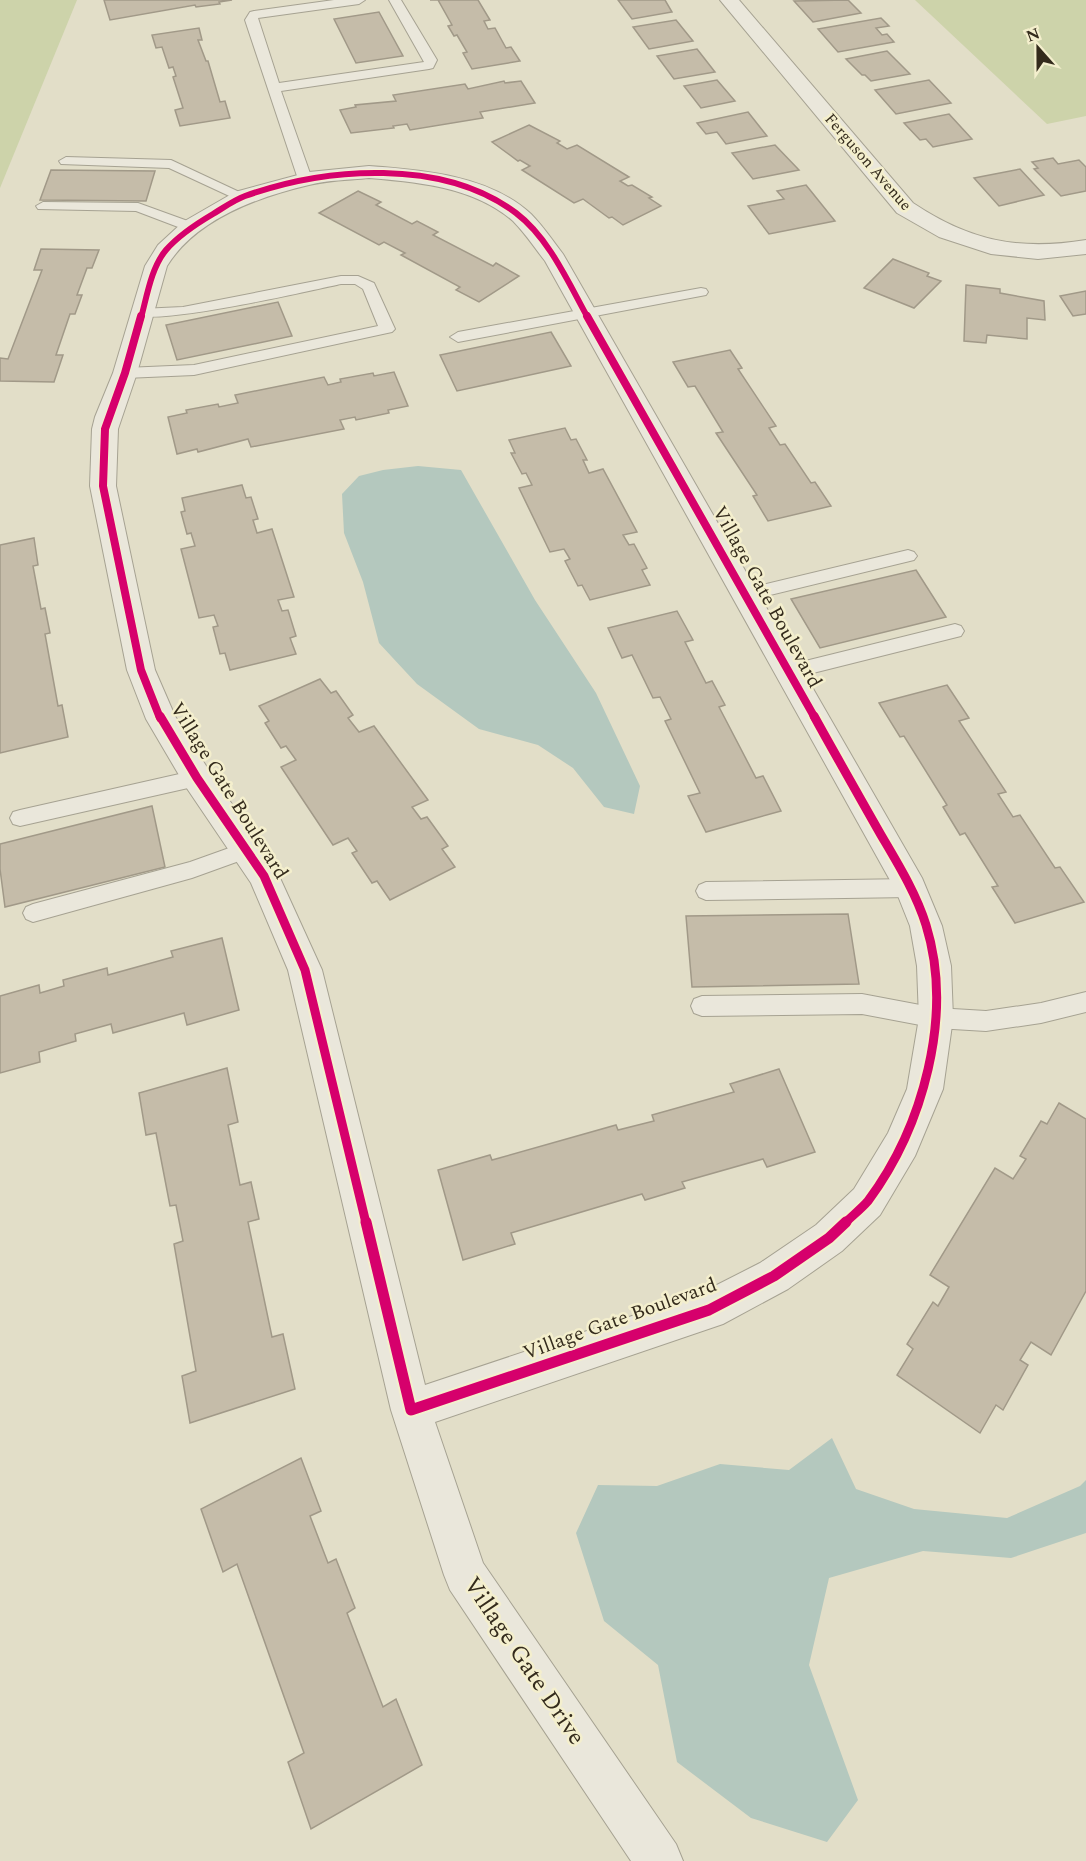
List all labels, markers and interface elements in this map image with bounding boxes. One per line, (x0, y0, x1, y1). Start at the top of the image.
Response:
north arrow (1008, 18, 1068, 78)
text: N (1023, 21, 1043, 48)
street label: Ferguson Avenue (819, 108, 917, 216)
street label: Village Gate Boulevard (704, 500, 830, 694)
street label: Village Gate Boulevard (162, 696, 296, 886)
street label: Village Gate Boulevard (519, 1270, 721, 1368)
street label: Village Gate Drive (454, 1569, 594, 1753)

